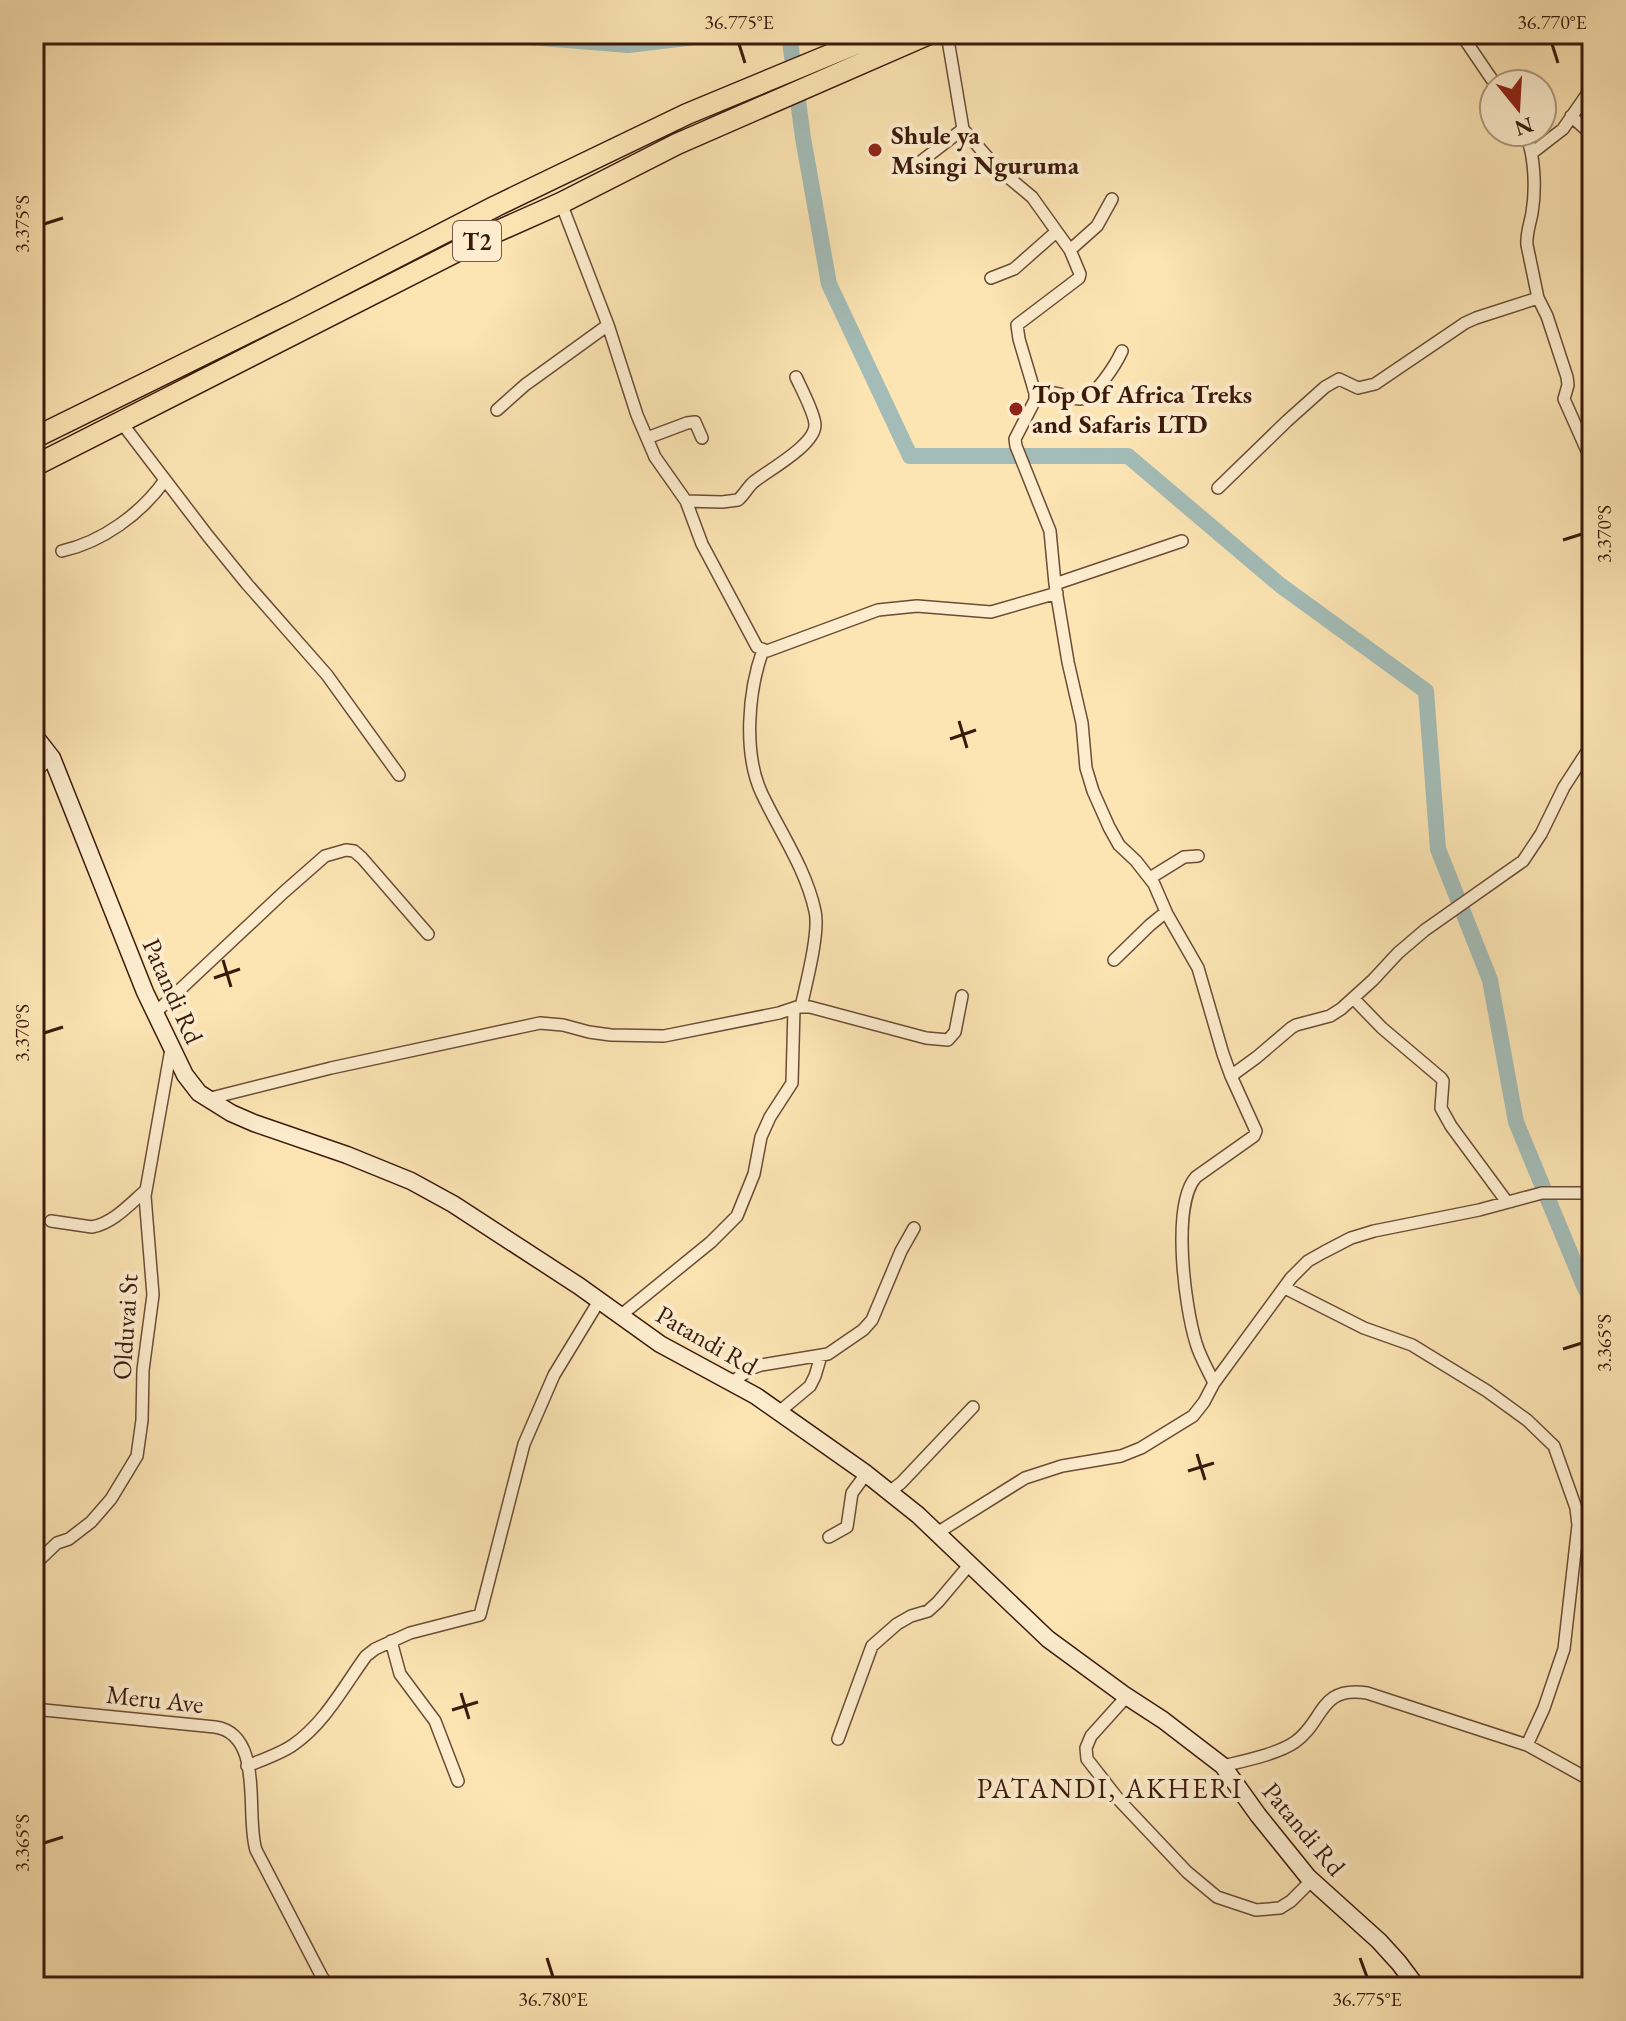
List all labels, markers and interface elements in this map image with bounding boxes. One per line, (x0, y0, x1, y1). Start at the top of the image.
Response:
text: 36.775°E (704, 9, 774, 35)
text: 36.770°E (1517, 9, 1587, 35)
north arrow (1478, 68, 1558, 148)
text: N (1511, 110, 1537, 143)
place label: Shule ya Msingi Nguruma (891, 118, 1080, 182)
marker: Shule ya Msingi Nguruma (866, 141, 884, 159)
text: 3.375°S (9, 195, 35, 253)
road number: T2 (453, 221, 501, 261)
place label: Top Of Africa Treks and Safaris LTD (1032, 377, 1252, 441)
marker: Top Of Africa Treks and Safaris LTD (1007, 400, 1025, 418)
text: 3.370°S (1591, 505, 1617, 563)
street label: Patandi Rd (135, 933, 212, 1050)
text: 3.370°S (9, 1004, 35, 1062)
street label: Olduvai St (104, 1273, 146, 1381)
street label: Patandi Rd (650, 1297, 765, 1383)
text: 3.365°S (1591, 1314, 1617, 1372)
street label: Meru Ave (105, 1677, 205, 1721)
district label: PATANDI, AKHERI (977, 1770, 1243, 1806)
street label: Patandi Rd (1255, 1775, 1354, 1884)
text: 3.365°S (9, 1814, 35, 1872)
text: 36.780°E (518, 1986, 588, 2012)
text: 36.775°E (1332, 1986, 1402, 2012)

